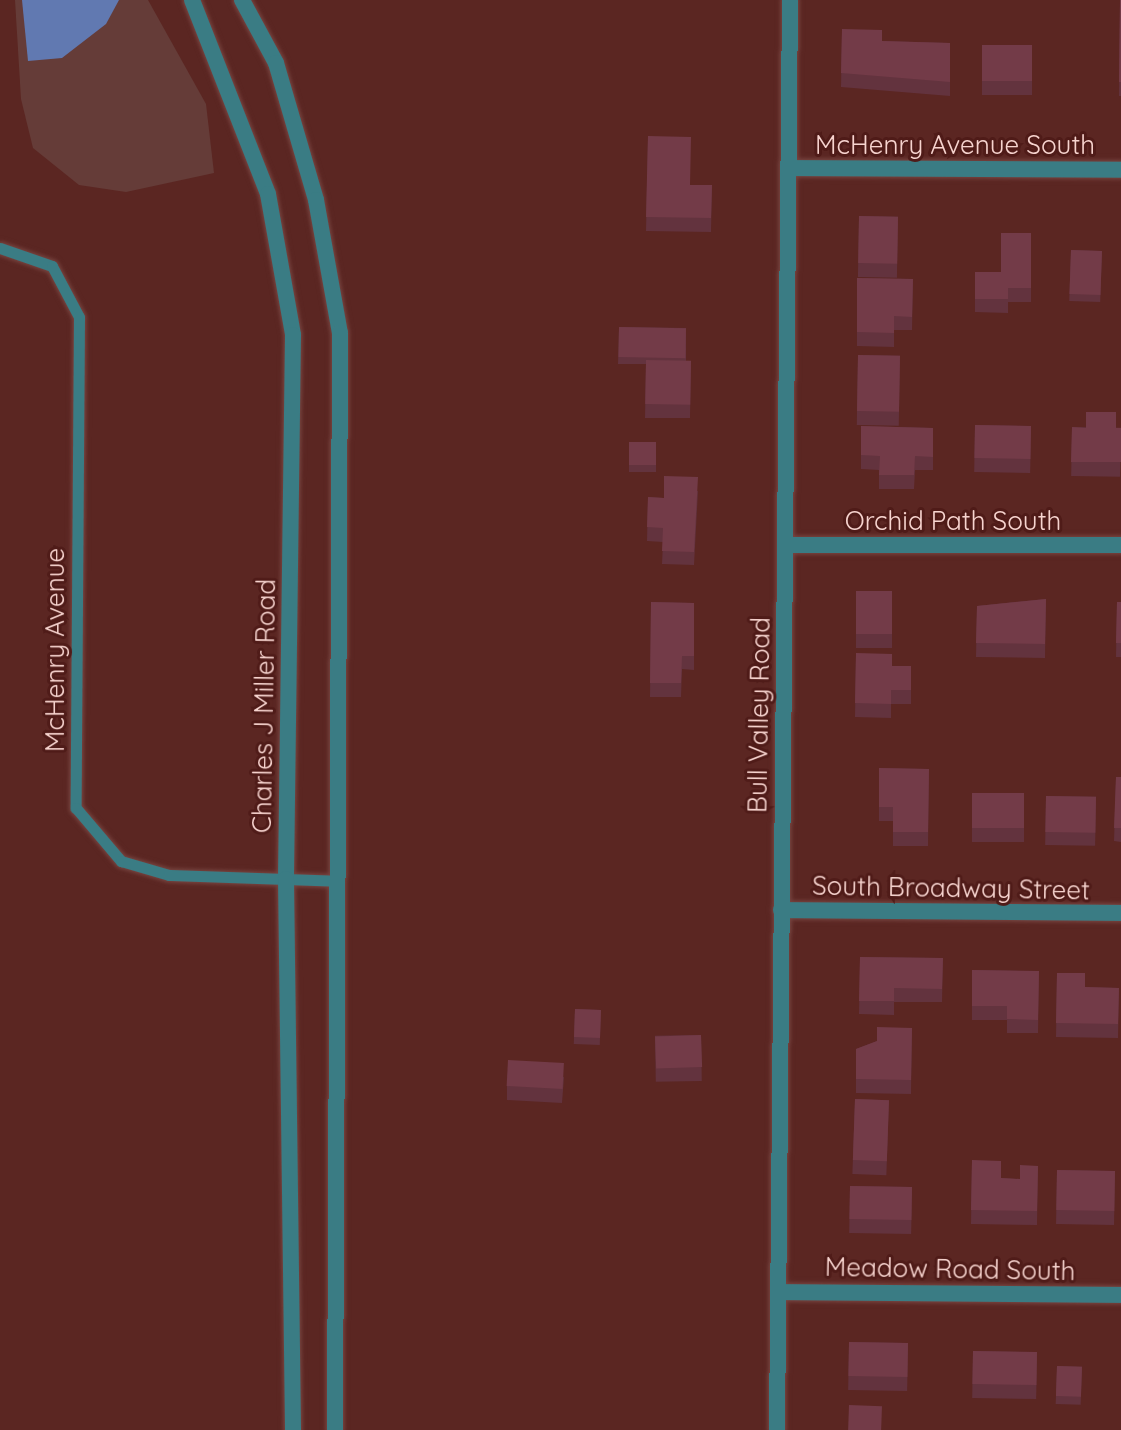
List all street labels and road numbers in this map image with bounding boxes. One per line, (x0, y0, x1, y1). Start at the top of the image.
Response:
street label: McHenry Avenue South (815, 129, 1095, 161)
street label: Orchid Path South (845, 505, 1061, 537)
street label: McHenry Avenue (39, 548, 71, 752)
street label: Charles J Miller Road (246, 579, 282, 833)
street label: Bull Valley Road (742, 617, 776, 813)
street label: South Broadway Street (812, 870, 1090, 906)
street label: Meadow Road South (825, 1251, 1075, 1287)

